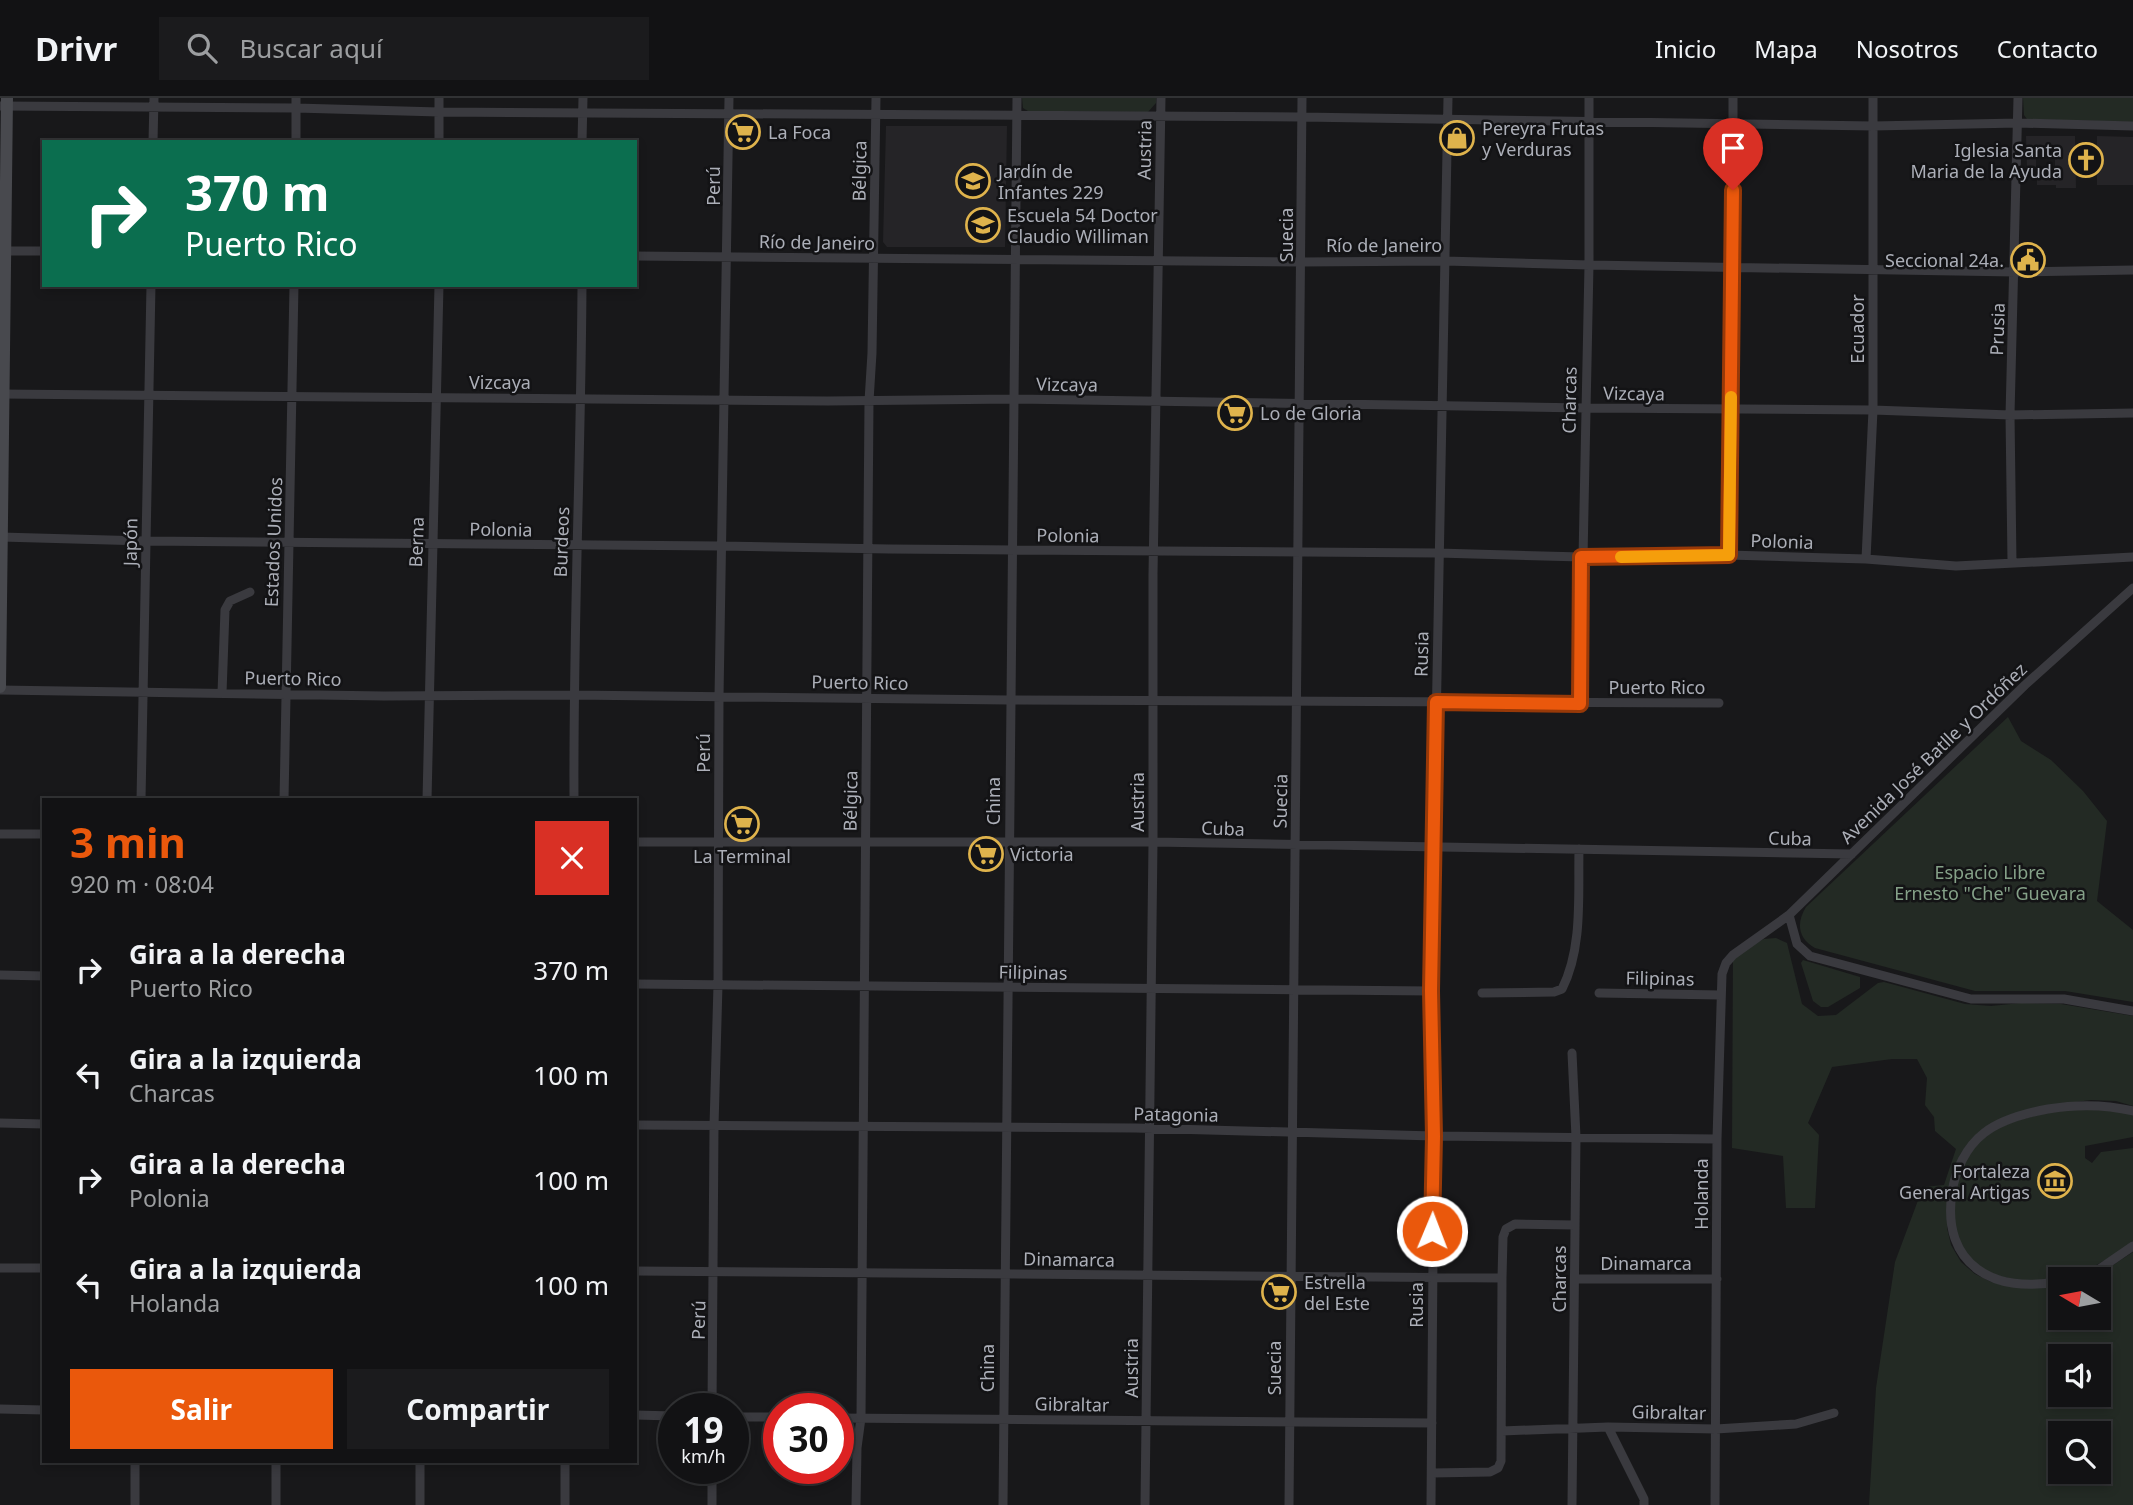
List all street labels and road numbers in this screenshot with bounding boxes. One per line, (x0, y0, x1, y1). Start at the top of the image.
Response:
street label: Austria (1131, 120, 1157, 180)
street label: Bélgica (846, 140, 872, 202)
street label: Perú (701, 166, 725, 206)
street label: Suecia (1274, 208, 1298, 262)
street label: Río de Janeiro (759, 229, 875, 255)
street label: Río de Janeiro (1326, 233, 1442, 257)
street label: Ecuador (1845, 294, 1869, 364)
street label: Prusia (1984, 302, 2010, 356)
street label: Charcas (1556, 366, 1582, 434)
street label: Vizcaya (469, 370, 531, 394)
street label: Vizcaya (1036, 371, 1098, 397)
street label: Vizcaya (1603, 380, 1665, 406)
street label: Estados Unidos (259, 477, 287, 607)
street label: Burdeos (548, 506, 574, 578)
street label: Berna (403, 516, 429, 568)
street label: Polonia (469, 516, 533, 542)
street label: Japón (118, 518, 142, 568)
street label: Polonia (1036, 522, 1100, 548)
street label: Polonia (1750, 528, 1814, 554)
street label: Rusia (1409, 631, 1433, 677)
street label: Avenida José Batlle y Ordóñez (1835, 657, 2031, 849)
street label: Puerto Rico (244, 665, 342, 691)
street label: Puerto Rico (811, 669, 909, 695)
street label: Puerto Rico (1608, 675, 1706, 699)
street label: Perú (691, 733, 715, 773)
street label: Bélgica (837, 770, 863, 832)
street label: Austria (1125, 772, 1149, 832)
street label: Suecia (1268, 774, 1292, 828)
street label: China (981, 777, 1005, 825)
street label: Cuba (1201, 815, 1245, 841)
street label: Cuba (1768, 826, 1812, 850)
street label: Filipinas (998, 959, 1068, 985)
street label: Filipinas (1625, 965, 1695, 991)
street label: Patagonia (1133, 1101, 1219, 1127)
street label: Holanda (1689, 1158, 1713, 1230)
street label: Charcas (1547, 1245, 1571, 1313)
street label: Dinamarca (1023, 1246, 1115, 1272)
street label: Dinamarca (1600, 1251, 1692, 1275)
street label: Rusia (1404, 1282, 1428, 1328)
street label: Perú (686, 1300, 710, 1340)
street label: Austria (1119, 1338, 1143, 1398)
street label: Suecia (1262, 1341, 1286, 1395)
street label: China (975, 1344, 999, 1392)
street label: Gibraltar (1034, 1391, 1110, 1417)
street label: Gibraltar (1631, 1399, 1707, 1425)

